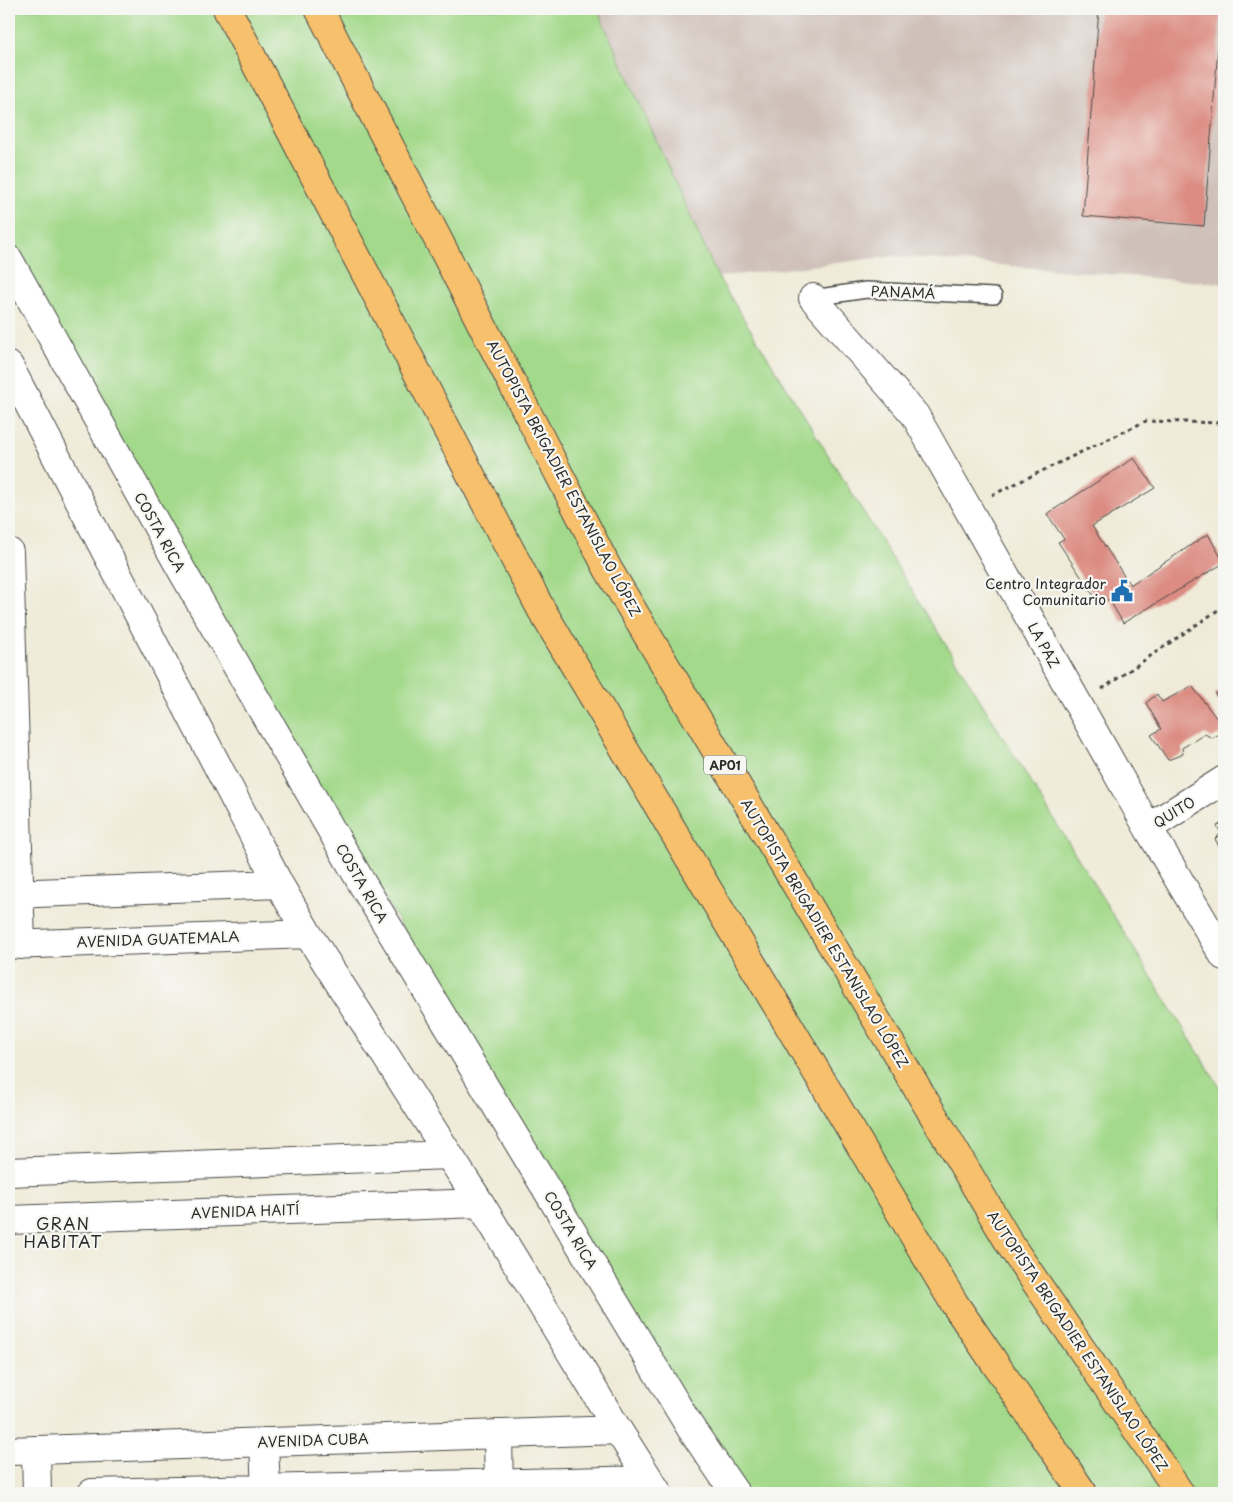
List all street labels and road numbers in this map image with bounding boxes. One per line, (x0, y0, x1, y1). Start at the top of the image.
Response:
street label: PANAMÁ (870, 280, 936, 304)
street label: AUTOPISTA BRIGADIER ESTANISLAO LÓPEZ (482, 336, 646, 620)
street label: COSTA RICA (129, 488, 191, 576)
street label: LA PAZ (1023, 618, 1065, 672)
road number: AP01 (704, 756, 746, 774)
street label: QUITO (1149, 791, 1199, 833)
street label: AUTOPISTA BRIGADIER ESTANISLAO LÓPEZ (736, 794, 914, 1072)
street label: COSTA RICA (331, 840, 393, 927)
street label: AVENIDA GUATEMALA (76, 926, 240, 952)
street label: COSTA RICA (539, 1187, 603, 1273)
street label: AVENIDA HAITÍ (190, 1199, 300, 1223)
street label: AUTOPISTA BRIGADIER ESTANISLAO LÓPEZ (982, 1206, 1174, 1476)
street label: AVENIDA CUBA (257, 1428, 369, 1452)

